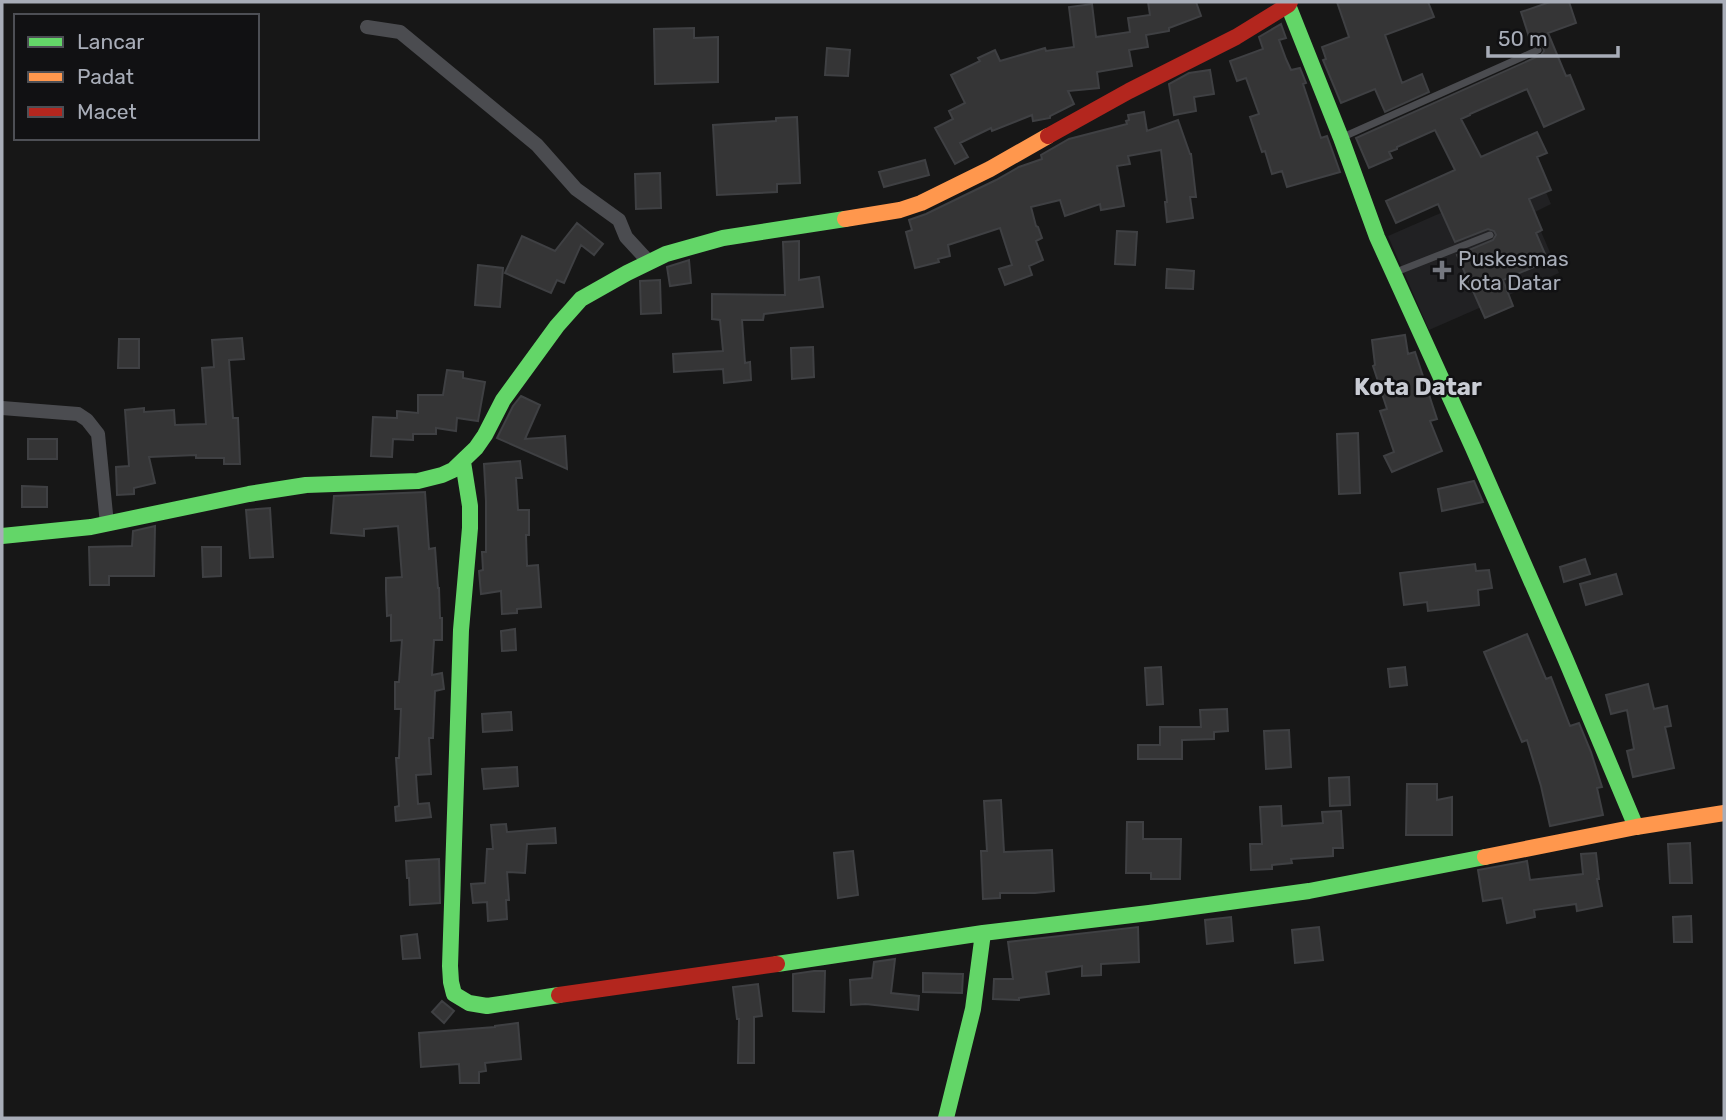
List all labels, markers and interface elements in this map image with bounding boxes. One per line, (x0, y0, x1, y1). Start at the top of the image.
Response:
legend (14, 14, 259, 140)
scale bar (1488, 14, 1618, 58)
text: 50 m (1498, 26, 1548, 51)
text: Lancar (77, 29, 144, 54)
text: Padat (77, 64, 134, 89)
text: Macet (77, 99, 137, 124)
place label: Puskesmas Kota Datar (1458, 246, 1569, 295)
marker: Puskesmas Kota Datar (1432, 260, 1452, 280)
district label: Kota Datar (1354, 373, 1482, 401)

